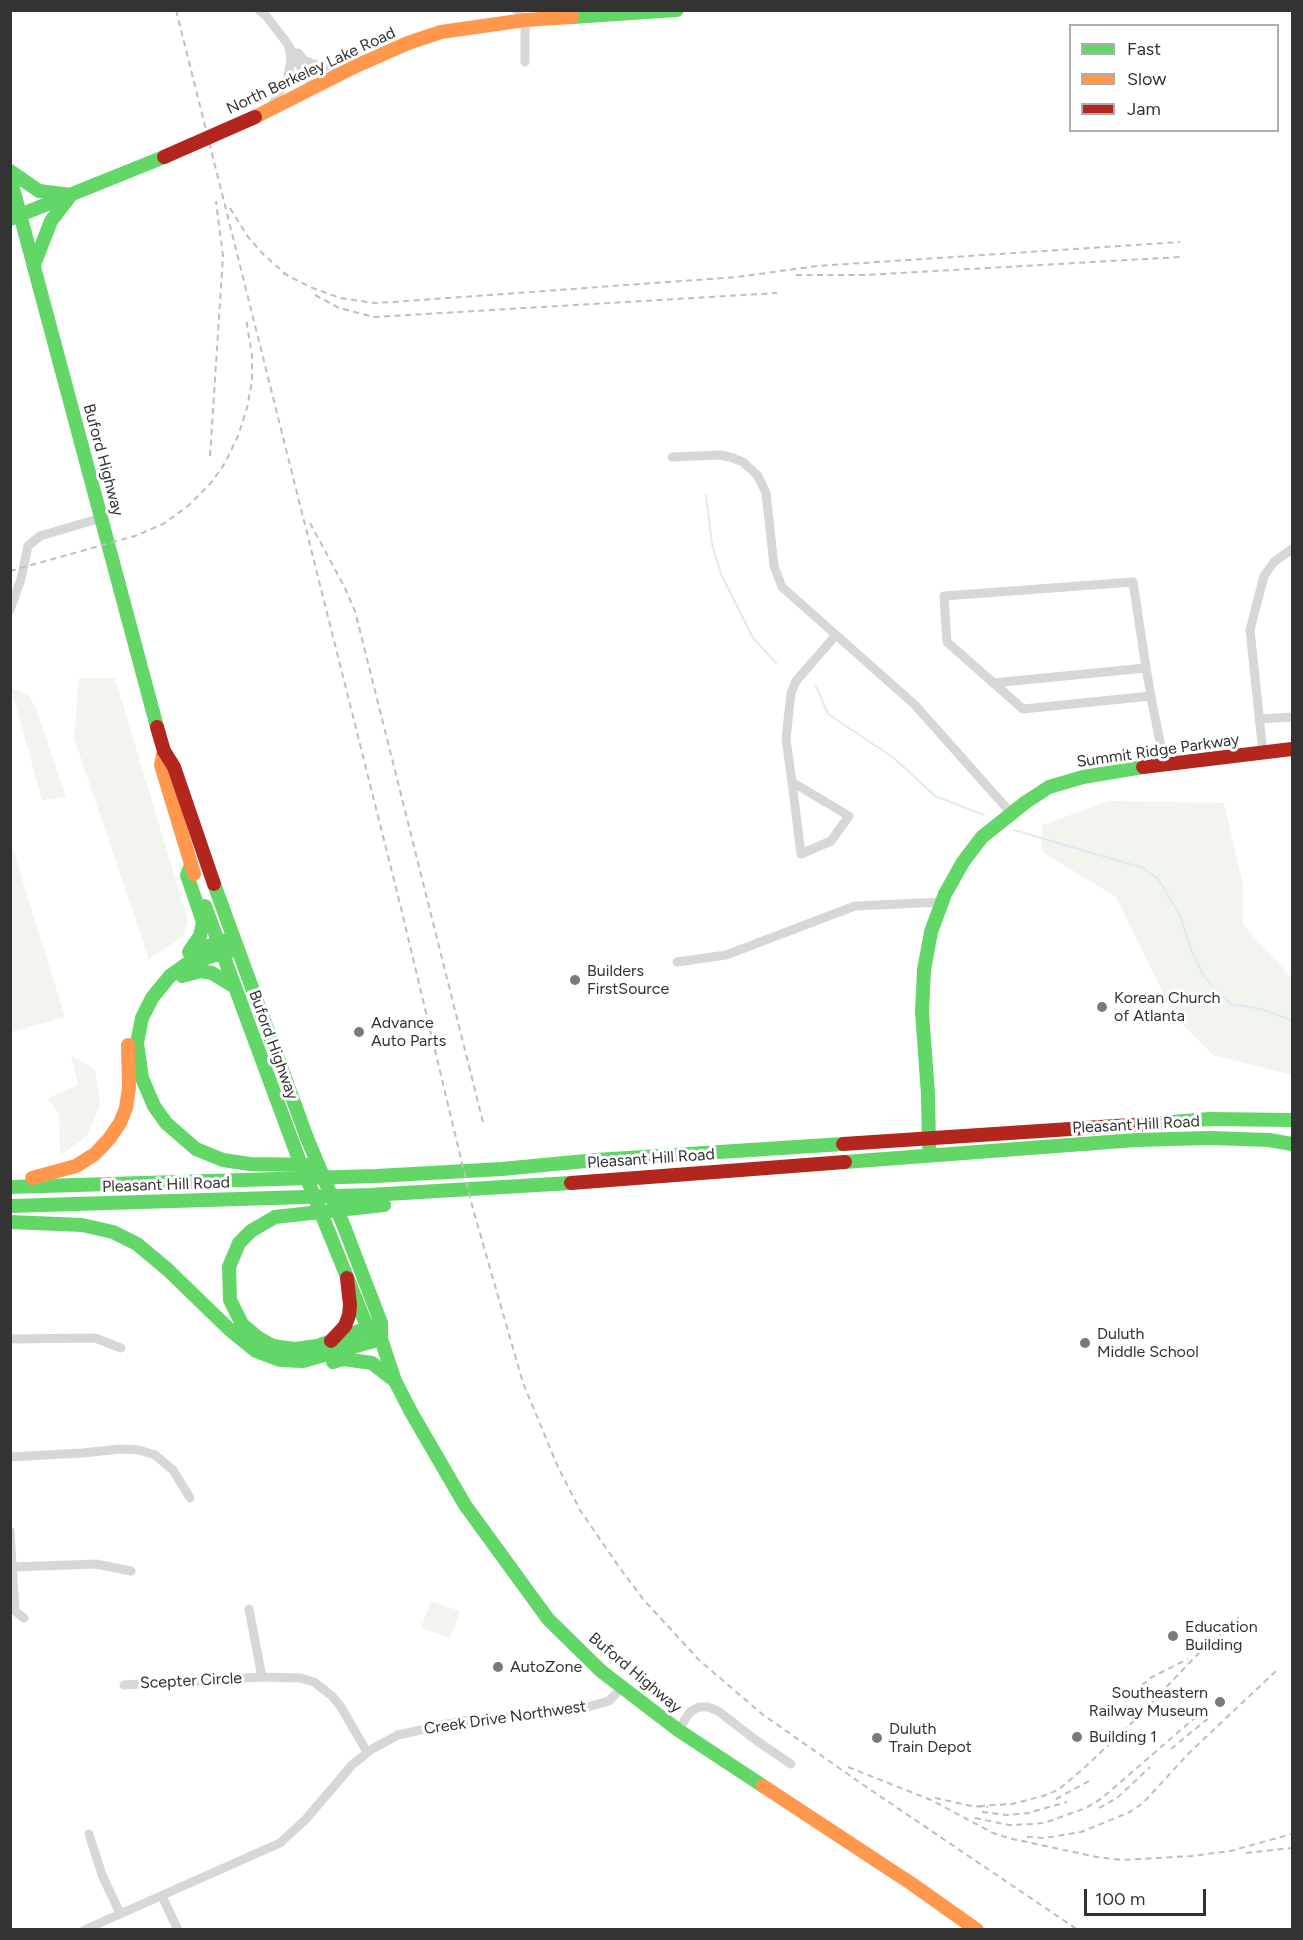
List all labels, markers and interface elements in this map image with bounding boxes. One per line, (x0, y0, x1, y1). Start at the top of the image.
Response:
street label: North Berkeley Lake Road (223, 23, 399, 119)
legend (1069, 24, 1279, 132)
text: Fast (1127, 38, 1161, 60)
text: Slow (1127, 68, 1166, 90)
text: Jam (1127, 98, 1161, 120)
street label: Buford Highway (79, 402, 127, 518)
street label: Summit Ridge Parkway (1075, 730, 1241, 772)
place label: Builders FirstSource (587, 961, 669, 999)
marker: Builders FirstSource (568, 973, 582, 987)
street label: Buford Highway (244, 988, 302, 1102)
place label: Korean Church of Atlanta (1114, 988, 1220, 1026)
marker: Korean Church of Atlanta (1095, 1000, 1109, 1014)
place label: Advance Auto Parts (371, 1013, 446, 1051)
marker: Advance Auto Parts (352, 1025, 366, 1039)
street label: Pleasant Hill Road (1072, 1112, 1200, 1138)
street label: Pleasant Hill Road (587, 1145, 715, 1173)
street label: Pleasant Hill Road (102, 1173, 230, 1197)
place label: Duluth Middle School (1097, 1324, 1199, 1362)
marker: Duluth Middle School (1078, 1336, 1092, 1350)
place label: Education Building (1185, 1617, 1258, 1655)
street label: Buford Highway (585, 1629, 685, 1717)
marker: Education Building (1166, 1629, 1180, 1643)
place label: AutoZone (510, 1657, 582, 1677)
marker: AutoZone (491, 1660, 505, 1674)
street label: Scepter Circle (139, 1669, 243, 1693)
place label: Southeastern Railway Museum (1089, 1683, 1208, 1721)
marker: Southeastern Railway Museum (1213, 1695, 1227, 1709)
street label: Creek Drive Northwest (423, 1697, 587, 1739)
place label: Duluth Train Depot (889, 1719, 972, 1757)
place label: Building 1 (1089, 1727, 1157, 1747)
marker: Building 1 (1070, 1730, 1084, 1744)
marker: Duluth Train Depot (870, 1731, 884, 1745)
scale bar (1087, 1877, 1208, 1915)
text: 100 m (1095, 1888, 1145, 1910)

